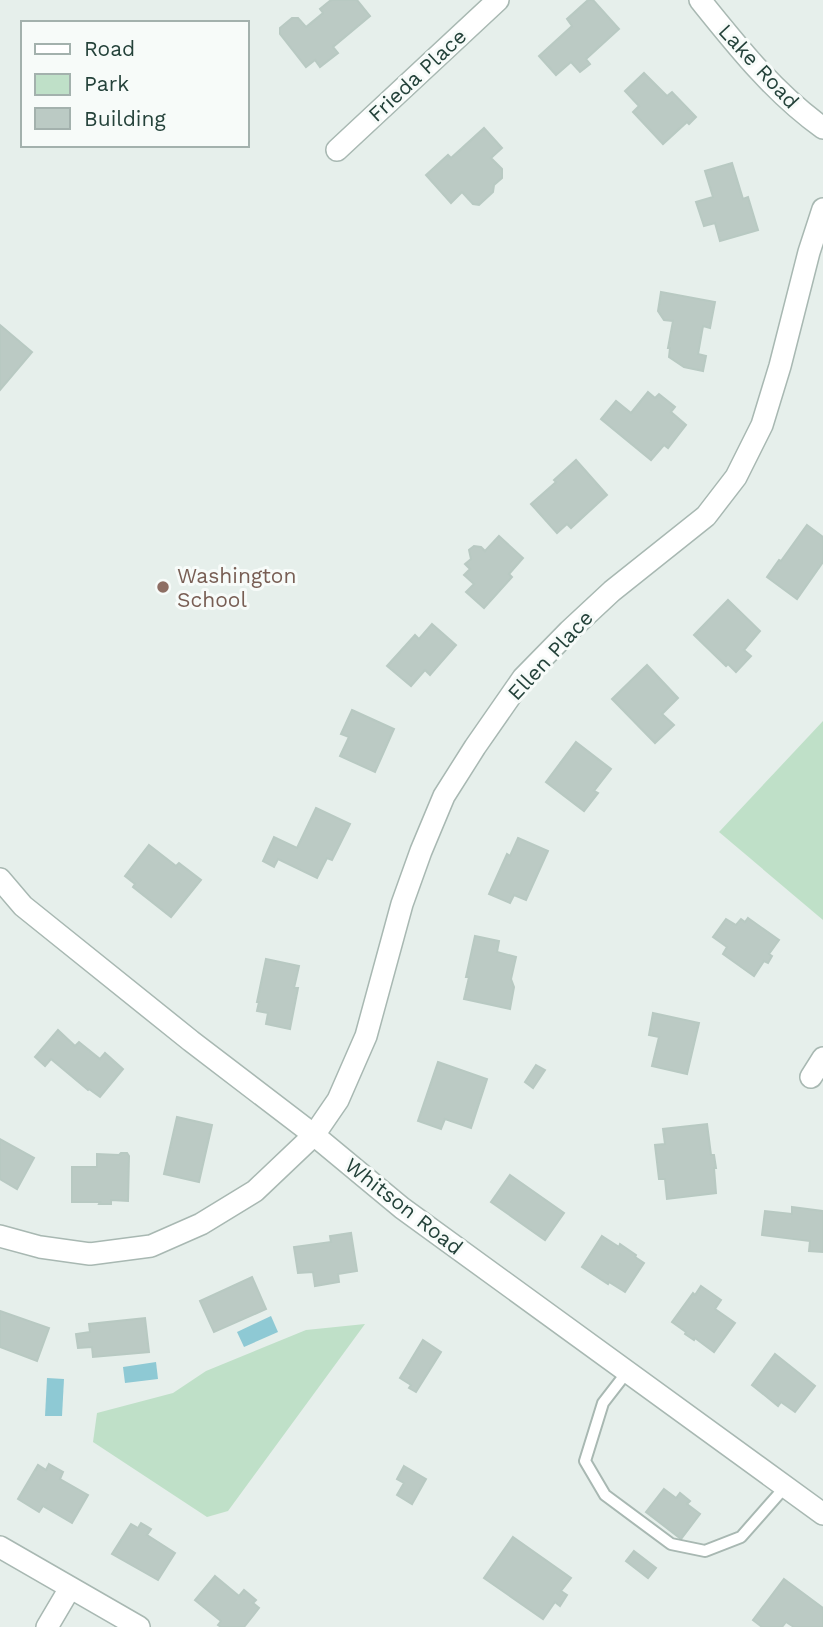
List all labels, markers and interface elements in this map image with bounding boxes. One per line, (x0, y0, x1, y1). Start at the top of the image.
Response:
street label: Lake Road (714, 19, 804, 113)
legend (21, 21, 248, 147)
street label: Frieda Place (363, 23, 471, 127)
text: Road (84, 36, 135, 61)
text: Park (84, 71, 129, 96)
text: Building (84, 106, 166, 131)
place label: Washington School (177, 563, 296, 612)
marker: Washington School (155, 579, 171, 595)
street label: Ellen Place (502, 605, 598, 705)
street label: Whitson Road (340, 1152, 468, 1260)

